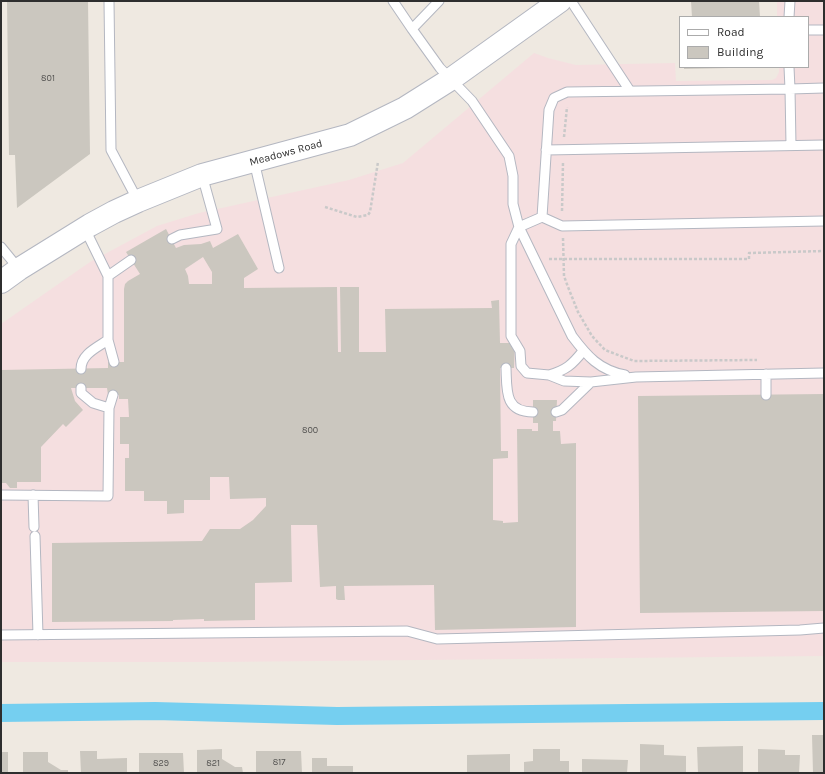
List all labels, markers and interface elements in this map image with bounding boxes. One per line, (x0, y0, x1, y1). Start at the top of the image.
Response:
legend (679, 16, 809, 68)
text: Road (717, 25, 745, 39)
text: Building (717, 45, 763, 59)
house number: 801 (41, 73, 55, 83)
street label: Meadows Road (248, 137, 324, 169)
house number: 800 (302, 425, 318, 435)
house number: 817 (273, 757, 285, 767)
house number: 829 (153, 758, 169, 768)
house number: 821 (206, 758, 220, 768)

